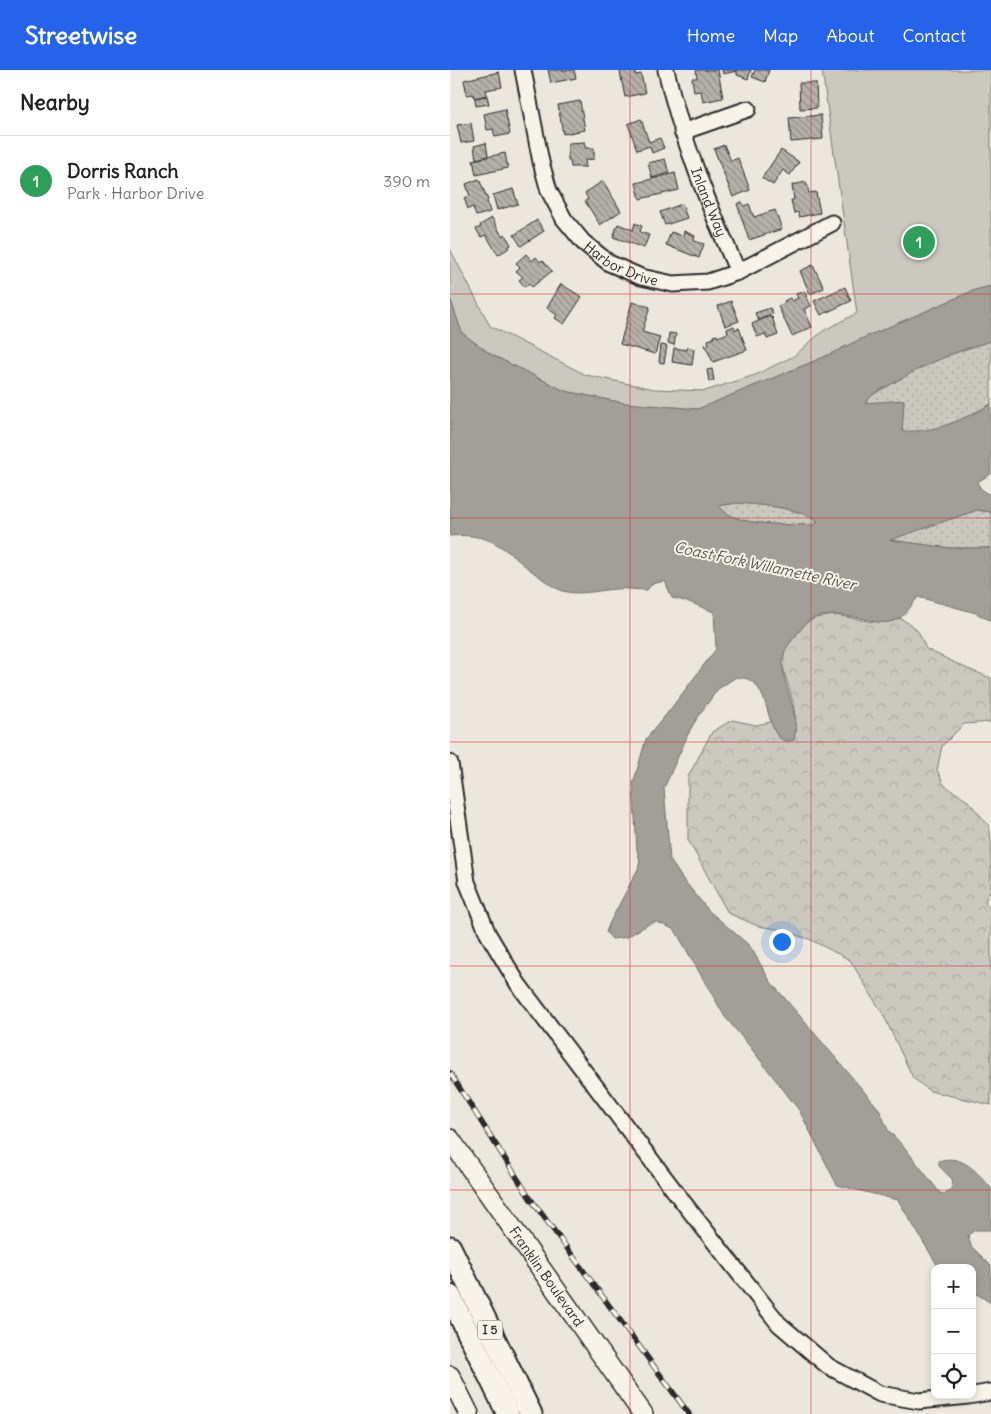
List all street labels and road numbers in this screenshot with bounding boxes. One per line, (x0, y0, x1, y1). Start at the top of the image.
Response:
street label: Inland Way (687, 165, 731, 239)
street label: Harbor Drive (580, 237, 660, 289)
street label: Franklin Boulevard (505, 1223, 588, 1330)
road number: I 5 (478, 1320, 502, 1340)

